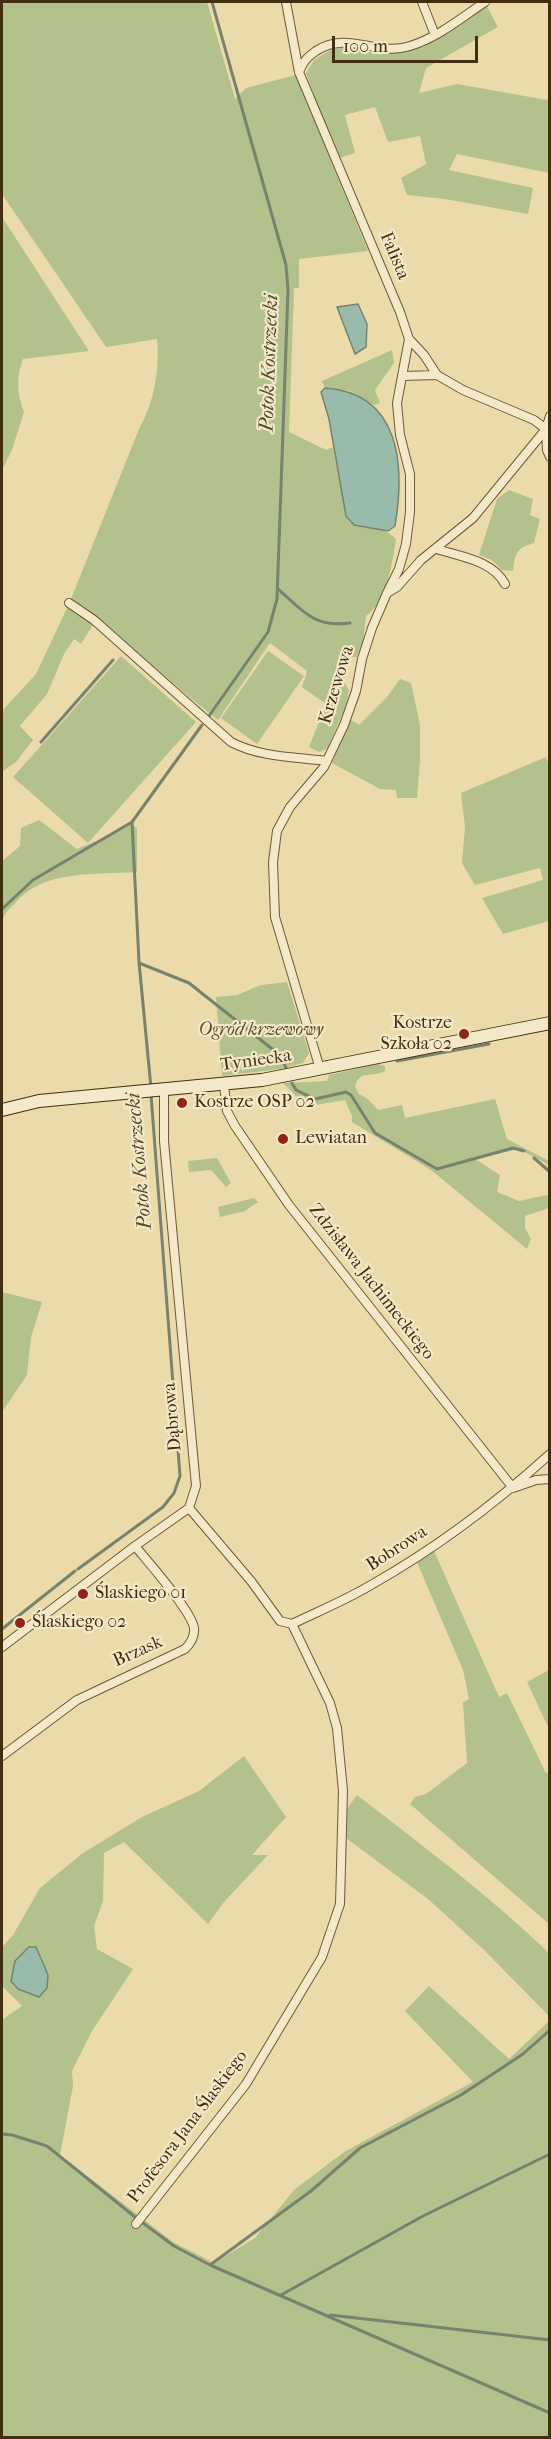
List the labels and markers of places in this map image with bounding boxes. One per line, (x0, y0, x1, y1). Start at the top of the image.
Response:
place label: Kostrze Szkoła 02 (380, 1013, 452, 1056)
marker: Kostrze Szkoła 02 (457, 1027, 471, 1041)
place label: Kostrze OSP 02 (194, 1092, 315, 1114)
marker: Kostrze OSP 02 (175, 1096, 189, 1110)
place label: Lewiatan (295, 1128, 367, 1150)
marker: Lewiatan (276, 1132, 290, 1146)
place label: Ślaskiego 01 (95, 1583, 186, 1605)
marker: Ślaskiego 01 (76, 1587, 90, 1601)
place label: Ślaskiego 02 (32, 1612, 126, 1634)
marker: Ślaskiego 02 (13, 1616, 27, 1630)

